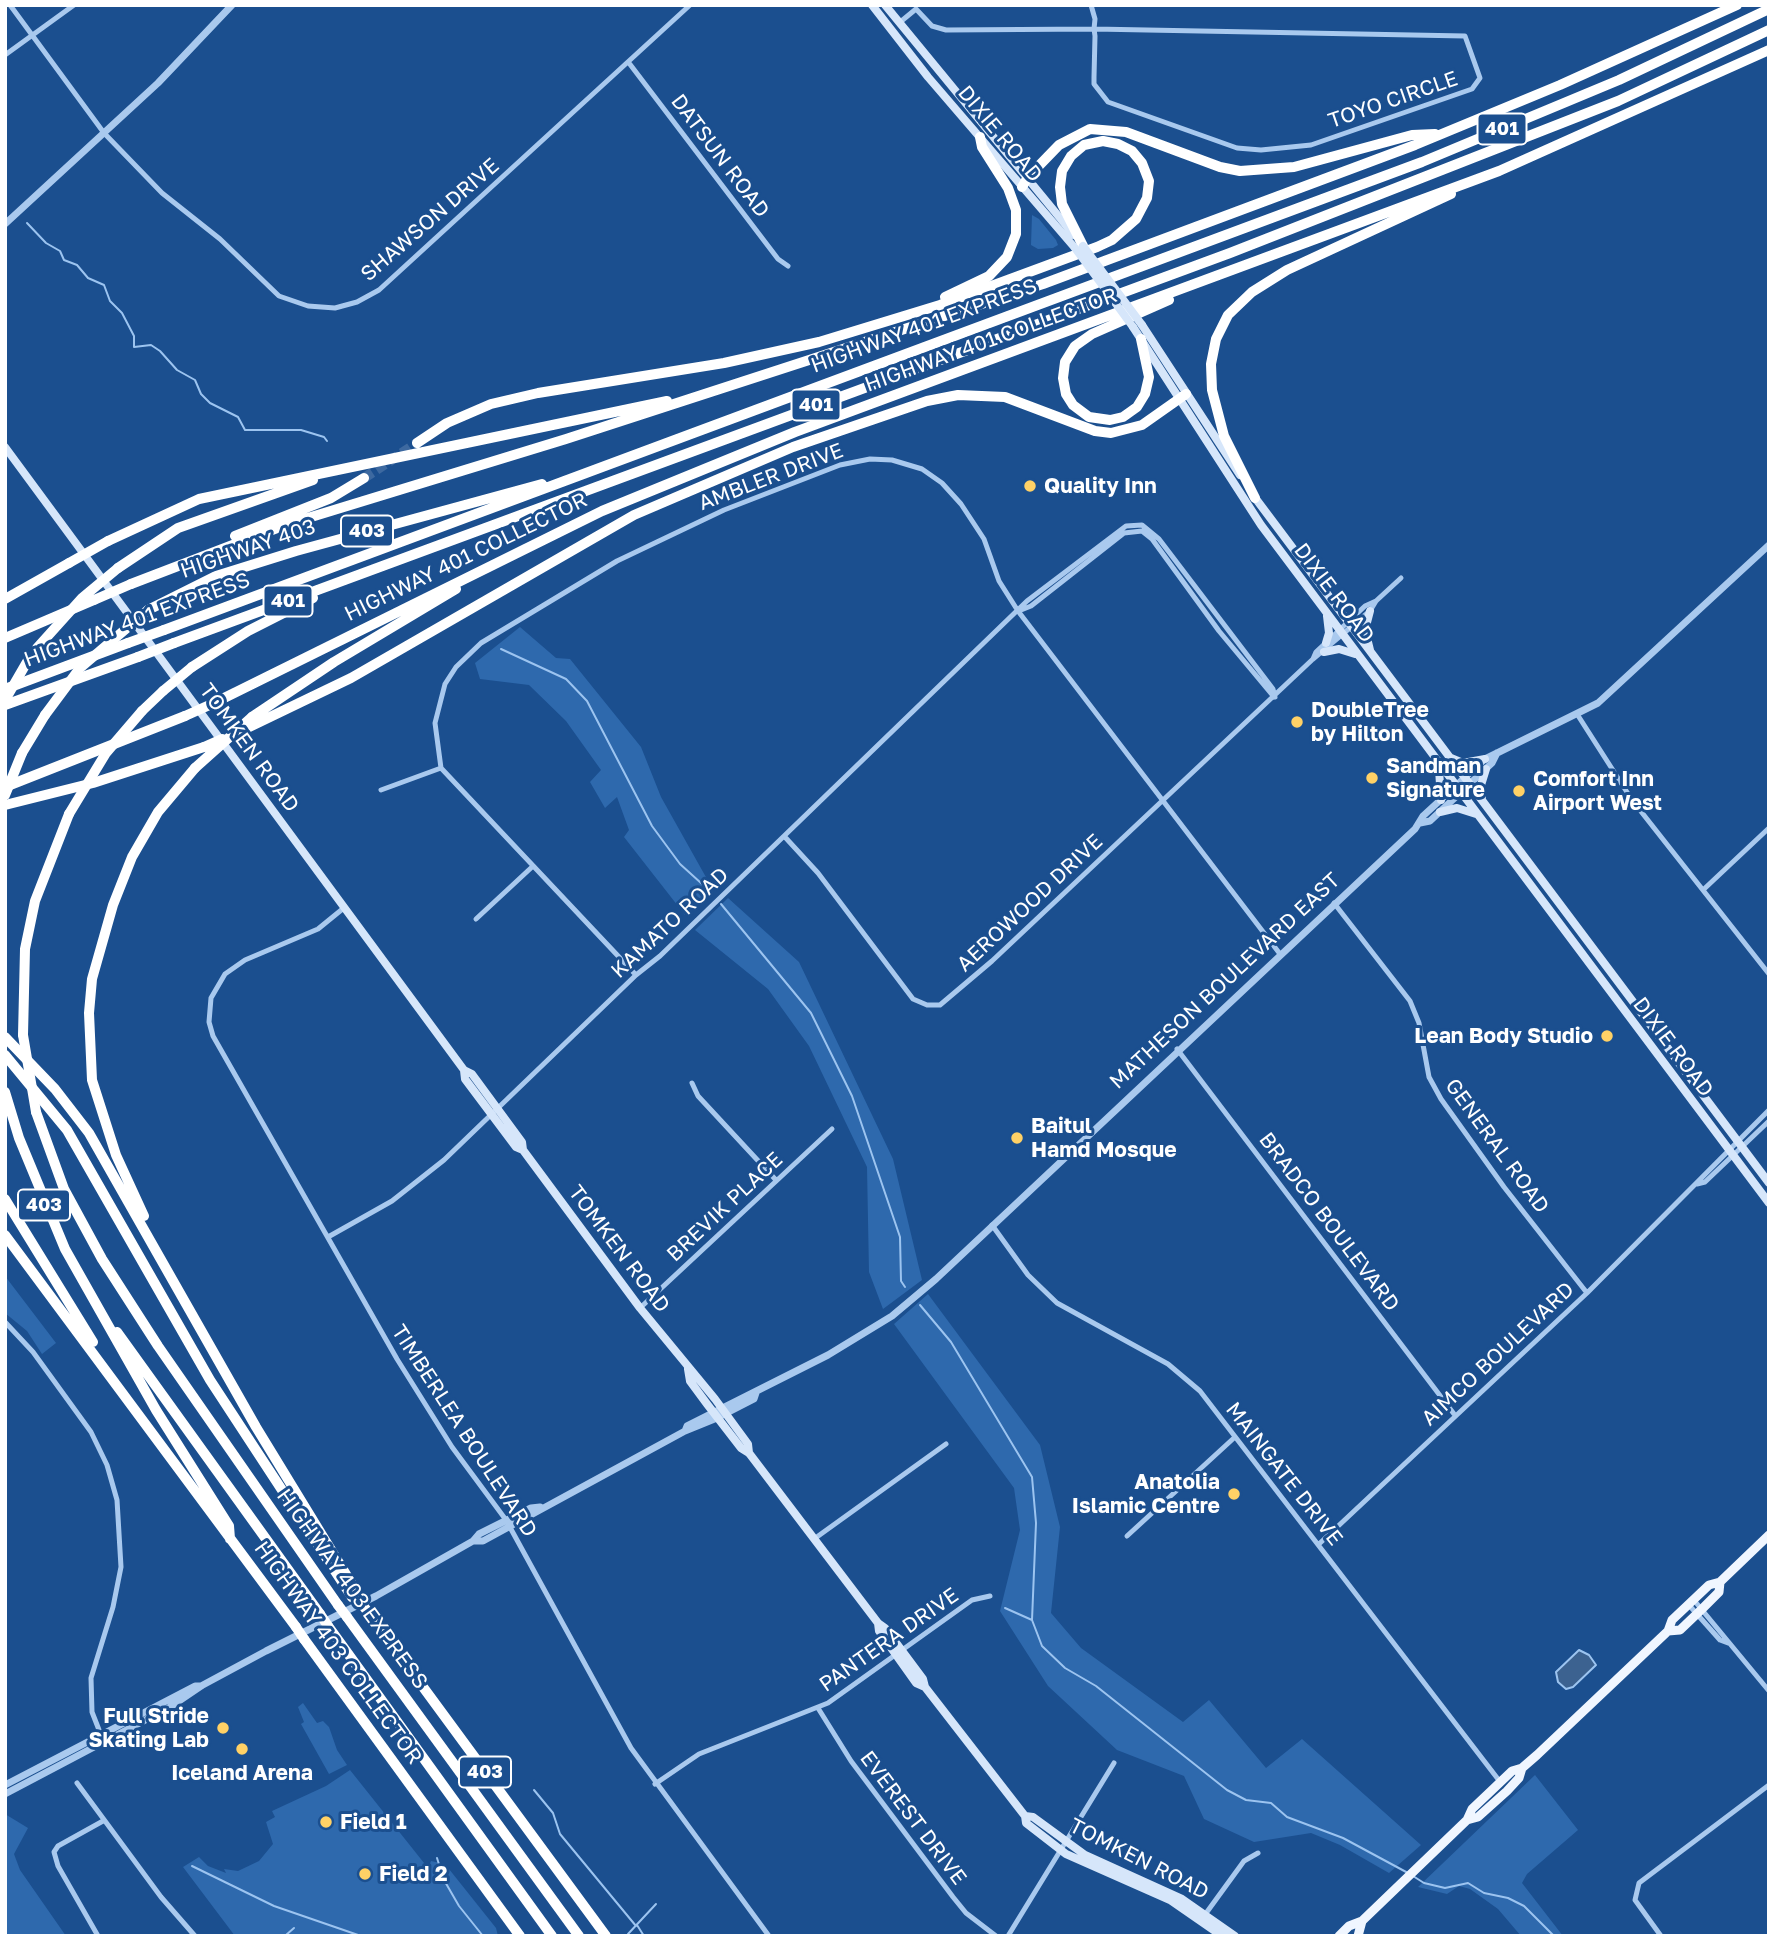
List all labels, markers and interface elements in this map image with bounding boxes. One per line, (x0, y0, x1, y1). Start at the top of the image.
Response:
street label: TOYO CIRCLE (1325, 66, 1461, 134)
street label: DIXIE ROAD (952, 81, 1048, 187)
street label: DATSUN ROAD (666, 89, 774, 223)
road number: 401 (1478, 113, 1526, 144)
street label: SHAWSON DRIVE (356, 153, 504, 287)
street label: HIGHWAY 401 EXPRESS (808, 273, 1040, 379)
street label: HIGHWAY 401 COLLECTOR (861, 283, 1121, 397)
road number: 401 (792, 390, 840, 420)
street label: AMBLER DRIVE (695, 438, 847, 516)
place label: Quality Inn (1044, 473, 1157, 499)
marker: Quality Inn (1022, 478, 1038, 494)
street label: HIGHWAY 401 COLLECTOR (341, 487, 591, 627)
street label: HIGHWAY 403 (177, 514, 319, 584)
road number: 403 (341, 516, 393, 546)
street label: DIXIE ROAD (1288, 538, 1380, 648)
street label: HIGHWAY 401 EXPRESS (21, 567, 253, 673)
road number: 401 (264, 586, 312, 616)
street label: TOMKEN ROAD (194, 679, 304, 817)
place label: DoubleTree by Hilton (1311, 697, 1429, 747)
marker: DoubleTree by Hilton (1289, 714, 1305, 730)
place label: Sandman Signature (1386, 753, 1485, 803)
place label: Comfort Inn Airport West (1533, 766, 1662, 816)
marker: Sandman Signature (1364, 770, 1380, 786)
marker: Comfort Inn Airport West (1511, 783, 1527, 799)
street label: AEROWOOD DRIVE (952, 829, 1108, 977)
street label: KAMATO ROAD (606, 862, 734, 984)
street label: MATHESON BOULEVARD EAST (1105, 868, 1345, 1094)
street label: DIXIE ROAD (1627, 992, 1719, 1102)
place label: Lean Body Studio (1414, 1023, 1593, 1049)
marker: Lean Body Studio (1599, 1028, 1615, 1044)
street label: GENERAL ROAD (1440, 1074, 1554, 1218)
place label: Baitul Hamd Mosque (1031, 1113, 1177, 1163)
street label: BRADCO BOULEVARD (1254, 1128, 1404, 1316)
marker: Baitul Hamd Mosque (1009, 1130, 1025, 1146)
street label: BREVIK PLACE (662, 1147, 788, 1267)
street label: TOMKEN ROAD (563, 1180, 675, 1318)
road number: 403 (18, 1190, 70, 1220)
street label: AIMCO BOULEVARD (1417, 1277, 1579, 1431)
street label: TIMBERLEA BOULEVARD (386, 1320, 542, 1542)
street label: MAINGATE DRIVE (1220, 1397, 1348, 1551)
place label: Anatolia Islamic Centre (1072, 1469, 1220, 1519)
street label: HIGHWAY 403 EXPRESS (271, 1484, 433, 1694)
marker: Anatolia Islamic Centre (1226, 1486, 1242, 1502)
street label: HIGHWAY 403 COLLECTOR (249, 1537, 427, 1769)
street label: PANTERA DRIVE (815, 1583, 963, 1697)
place label: Full Stride Skating Lab (88, 1703, 209, 1753)
marker: Full Stride Skating Lab (215, 1720, 231, 1736)
marker: Iceland Arena (234, 1741, 250, 1757)
street label: EVEREST DRIVE (855, 1746, 971, 1890)
road number: 403 (459, 1756, 511, 1788)
place label: Iceland Arena (171, 1760, 313, 1786)
place label: Field 1 (340, 1809, 407, 1835)
street label: TOMKEN ROAD (1065, 1813, 1213, 1905)
marker: Field 1 (318, 1814, 334, 1830)
place label: Field 2 (379, 1861, 448, 1887)
marker: Field 2 (357, 1866, 373, 1882)

